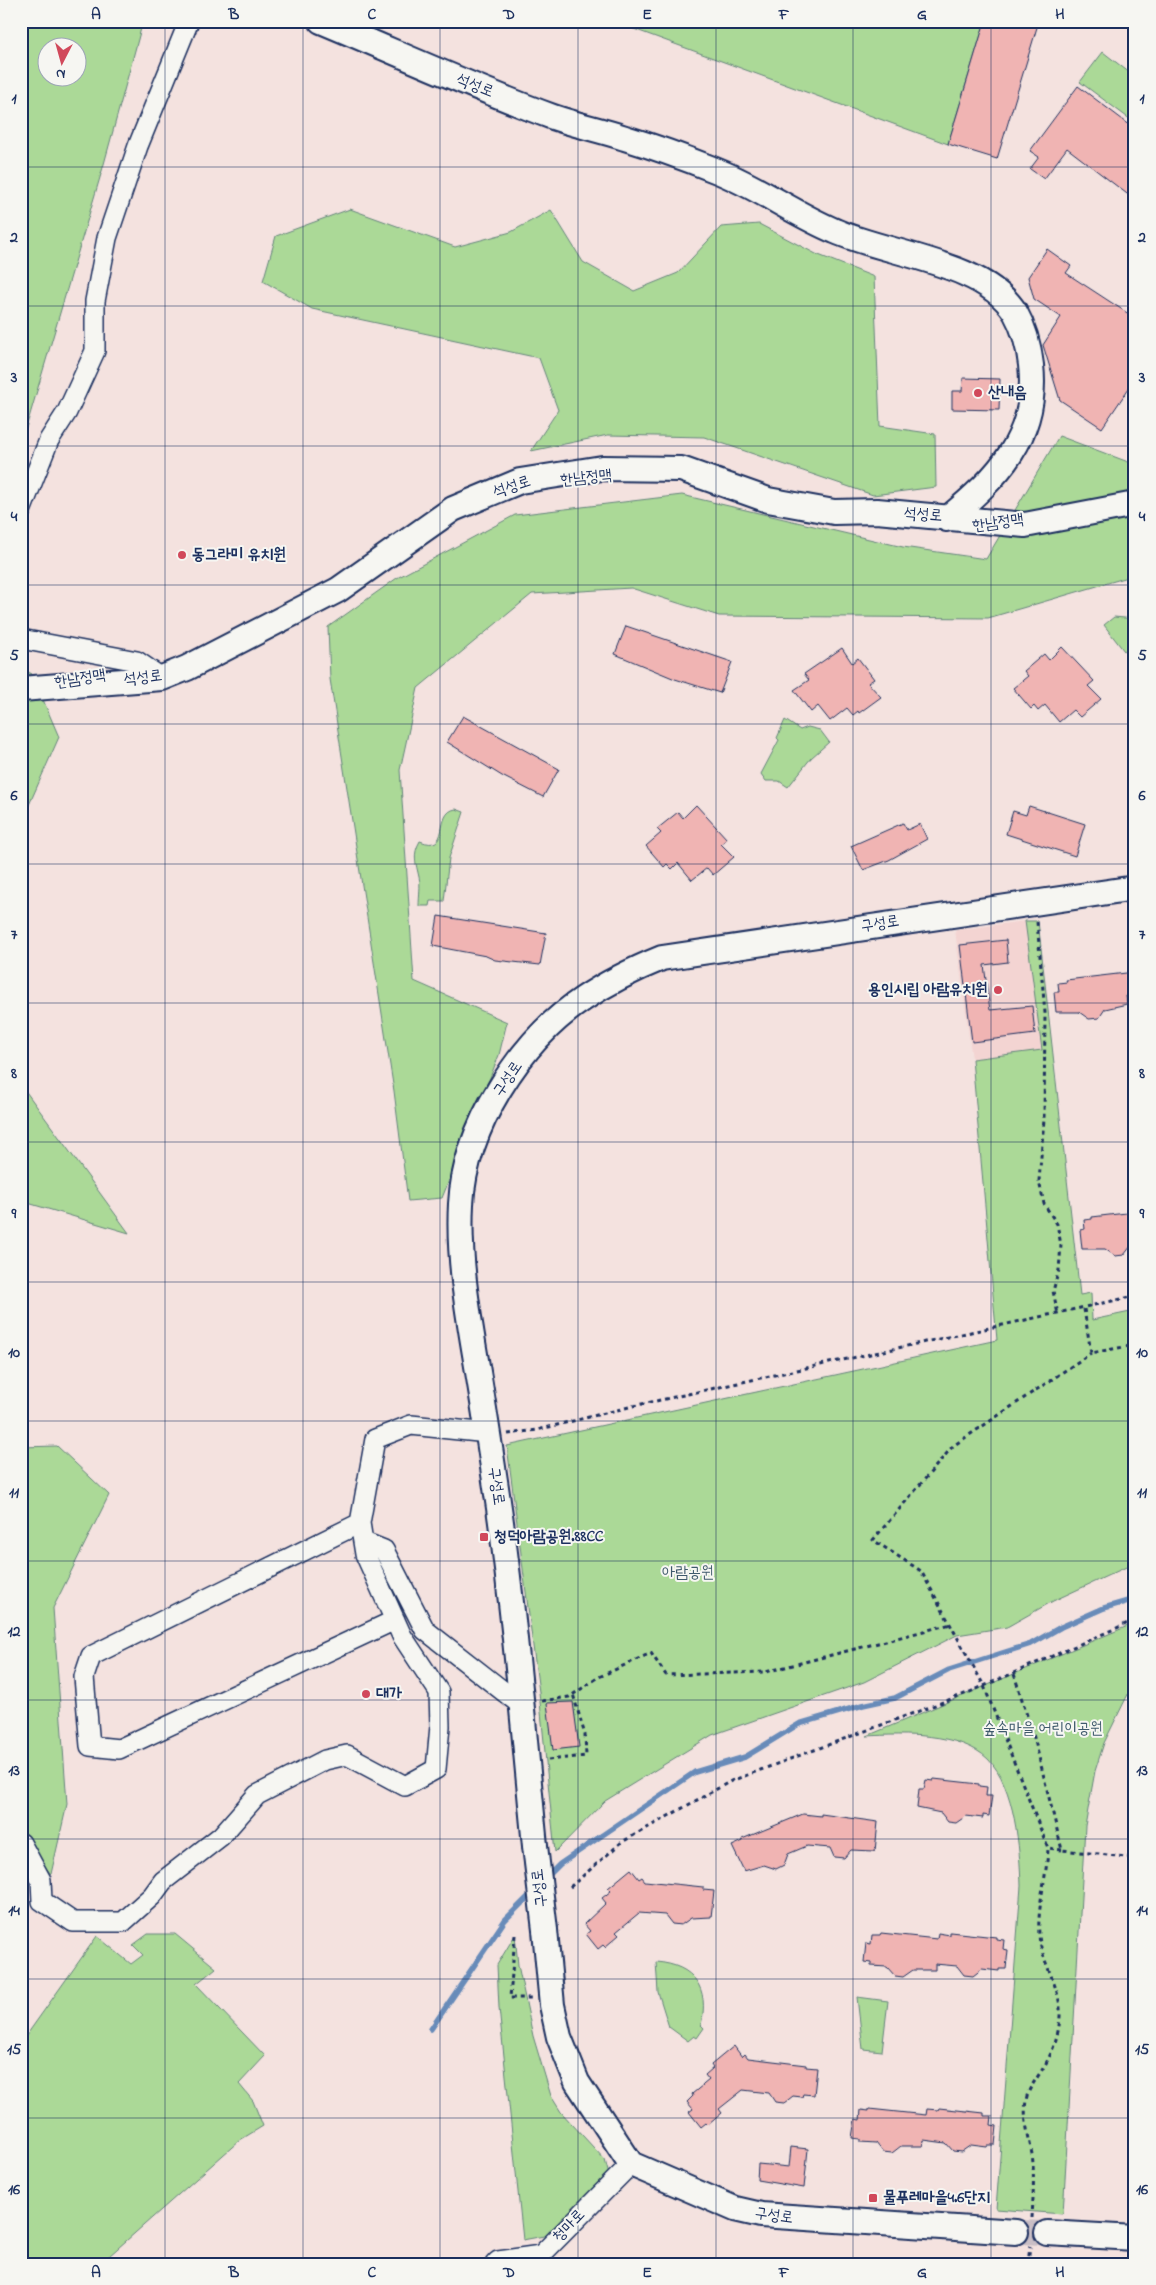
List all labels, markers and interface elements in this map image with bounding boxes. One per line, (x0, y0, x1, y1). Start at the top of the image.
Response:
text: A (91, 3, 101, 27)
text: B (228, 3, 240, 27)
text: C (368, 3, 377, 27)
text: D (502, 3, 515, 27)
text: E (642, 3, 652, 27)
text: F (778, 3, 790, 27)
text: G (917, 3, 927, 27)
text: H (1055, 3, 1065, 27)
north arrow (38, 38, 88, 88)
text: N (55, 63, 67, 84)
street label: 석성로 (453, 68, 497, 104)
text: 1 (11, 87, 17, 111)
text: 1 (1139, 87, 1145, 111)
text: 2 (9, 226, 18, 250)
text: 2 (1137, 226, 1146, 250)
text: 3 (10, 366, 18, 390)
text: 3 (1138, 366, 1146, 390)
place label: 산내음 (988, 381, 1027, 405)
marker: 산내음 (972, 387, 984, 399)
street label: 한남정맥 (559, 463, 613, 493)
street label: 석성로 (490, 470, 534, 504)
street label: 석성로 (903, 502, 943, 528)
text: 4 (10, 505, 18, 529)
text: 4 (1138, 505, 1146, 529)
street label: 한남정맥 (971, 508, 1025, 538)
place label: 동그라미 유치원 (192, 543, 286, 567)
marker: 동그라미 유치원 (176, 549, 188, 561)
text: 5 (9, 644, 19, 668)
text: 5 (1137, 644, 1147, 668)
street label: 한남정맥 (53, 663, 107, 695)
street label: 석성로 (122, 664, 164, 692)
text: 6 (9, 784, 18, 808)
text: 6 (1137, 784, 1146, 808)
street label: 구성로 (859, 909, 901, 939)
text: 7 (11, 923, 18, 947)
text: 7 (1139, 923, 1146, 947)
place label: 용인시립 아람유치원 (868, 978, 988, 1002)
marker: 용인시립 아람유치원 (992, 984, 1004, 996)
street label: 구성로 (487, 1056, 529, 1102)
text: 8 (10, 1062, 17, 1086)
text: 8 (1138, 1062, 1145, 1086)
text: 9 (11, 1202, 17, 1226)
text: 9 (1139, 1202, 1145, 1226)
text: 10 (8, 1341, 20, 1365)
text: 10 (1136, 1341, 1148, 1365)
street label: 구성로 (481, 1465, 511, 1507)
text: 11 (9, 1481, 20, 1505)
text: 11 (1137, 1481, 1148, 1505)
place label: 청덕아람공원.88CC (494, 1525, 604, 1549)
marker: 청덕아람공원.88CC (478, 1531, 490, 1543)
park label: 아람공원 (662, 1561, 714, 1585)
text: 12 (7, 1620, 21, 1644)
text: 12 (1135, 1620, 1149, 1644)
place label: 대가 (376, 1682, 402, 1706)
marker: 대가 (360, 1688, 372, 1700)
park label: 숲속마을 어린이공원 (983, 1717, 1103, 1741)
text: 13 (8, 1759, 20, 1783)
text: 13 (1136, 1759, 1148, 1783)
street label: 구성로 (526, 1867, 554, 1909)
text: 14 (8, 1899, 20, 1923)
text: 14 (1136, 1899, 1148, 1923)
text: 15 (7, 2038, 22, 2062)
text: 15 (1135, 2038, 1150, 2062)
text: 16 (8, 2178, 21, 2202)
text: 16 (1136, 2178, 1149, 2202)
place label: 물푸레마을4.6단지 (883, 2186, 990, 2210)
marker: 물푸레마을4.6단지 (867, 2192, 879, 2204)
street label: 구성로 (753, 2201, 795, 2231)
street label: 청마로 (547, 2204, 591, 2248)
text: A (91, 2261, 101, 2285)
text: B (228, 2261, 240, 2285)
text: C (368, 2261, 377, 2285)
text: D (502, 2261, 515, 2285)
text: E (642, 2261, 652, 2285)
text: F (778, 2261, 790, 2285)
text: G (917, 2261, 927, 2285)
text: H (1055, 2261, 1065, 2285)

